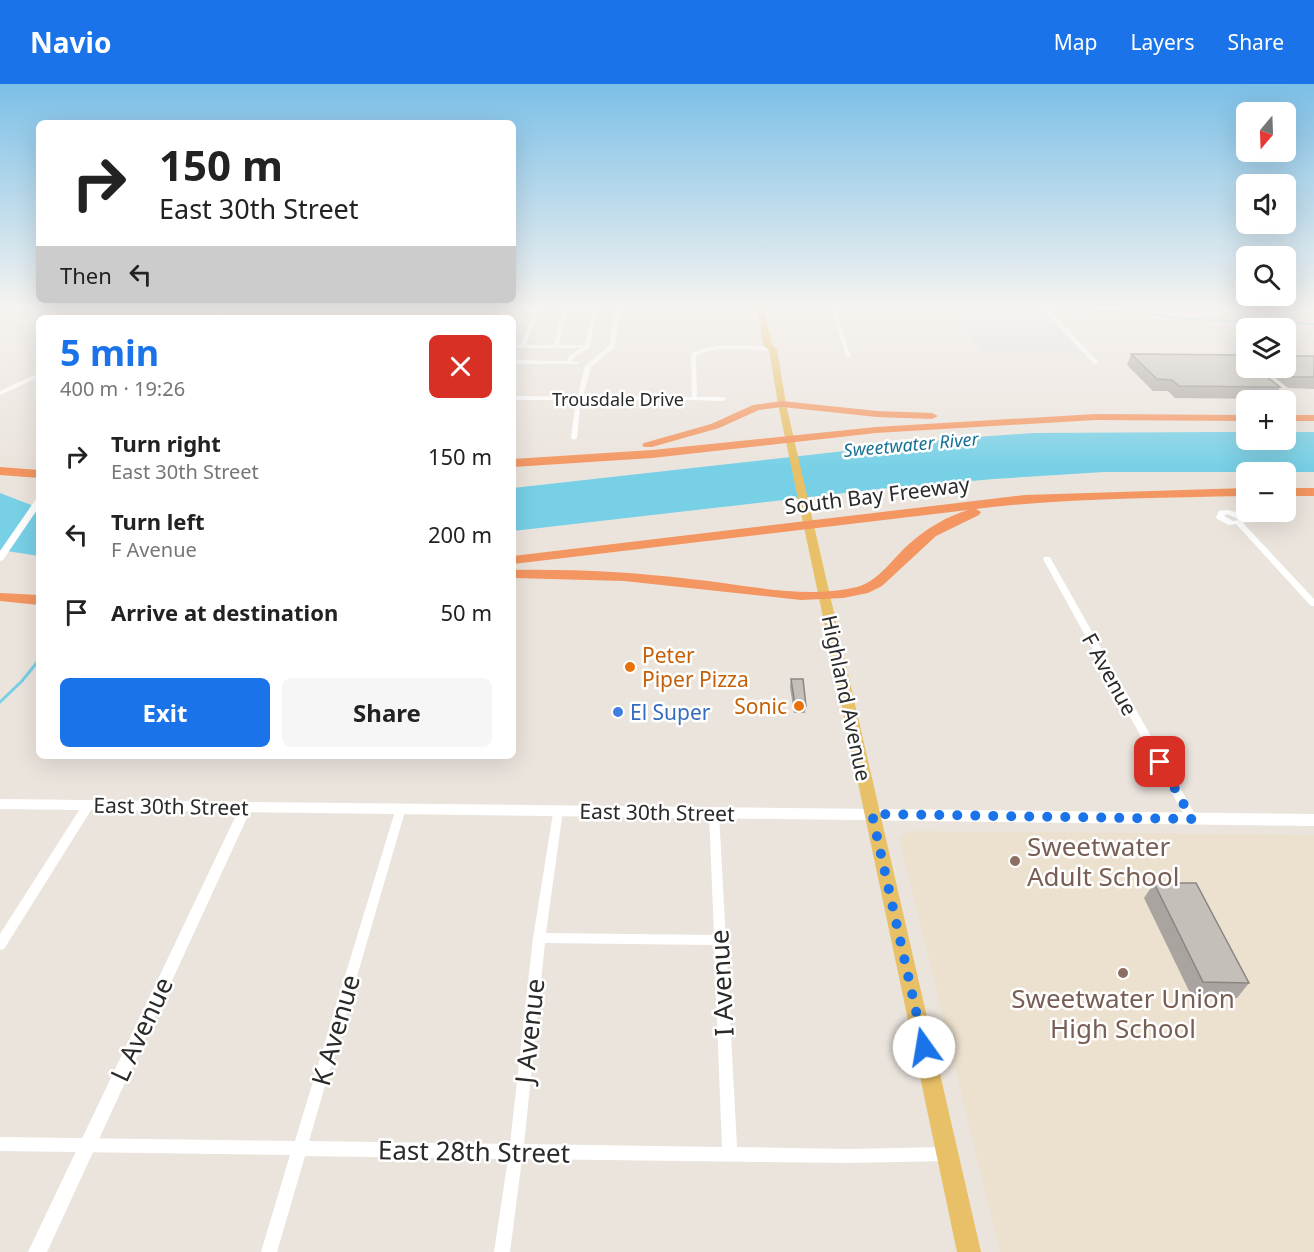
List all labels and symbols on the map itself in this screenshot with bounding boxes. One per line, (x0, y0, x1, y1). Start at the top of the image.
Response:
north arrow (1236, 102, 1296, 162)
street label: Trousdale Drive (552, 387, 684, 411)
water label: Sweetwater River (842, 426, 980, 462)
street label: South Bay Freeway (783, 470, 971, 520)
street label: Highland Avenue (816, 612, 878, 784)
street label: F Avenue (1076, 628, 1144, 720)
place label: Peter Piper Pizza (642, 641, 749, 693)
marker: Peter Piper Pizza (623, 660, 637, 674)
place label: Sonic (734, 692, 787, 720)
place label: El Super (630, 698, 711, 726)
marker: Sonic (792, 699, 806, 713)
marker: El Super (611, 705, 625, 719)
pin (1134, 736, 1185, 787)
street label: East 30th Street (93, 791, 249, 821)
street label: East 30th Street (579, 797, 735, 827)
place label: Sweetwater Adult School (1027, 828, 1180, 894)
marker: Sweetwater Adult School (1008, 854, 1022, 868)
street label: I Avenue (700, 929, 742, 1037)
marker: Sweetwater Union High School (1116, 966, 1130, 980)
street label: K Avenue (302, 970, 368, 1090)
street label: L Avenue (101, 971, 181, 1087)
street label: J Avenue (505, 977, 552, 1088)
place label: Sweetwater Union High School (1011, 980, 1235, 1046)
position arrow (892, 1015, 956, 1079)
street label: East 28th Street (378, 1131, 570, 1171)

